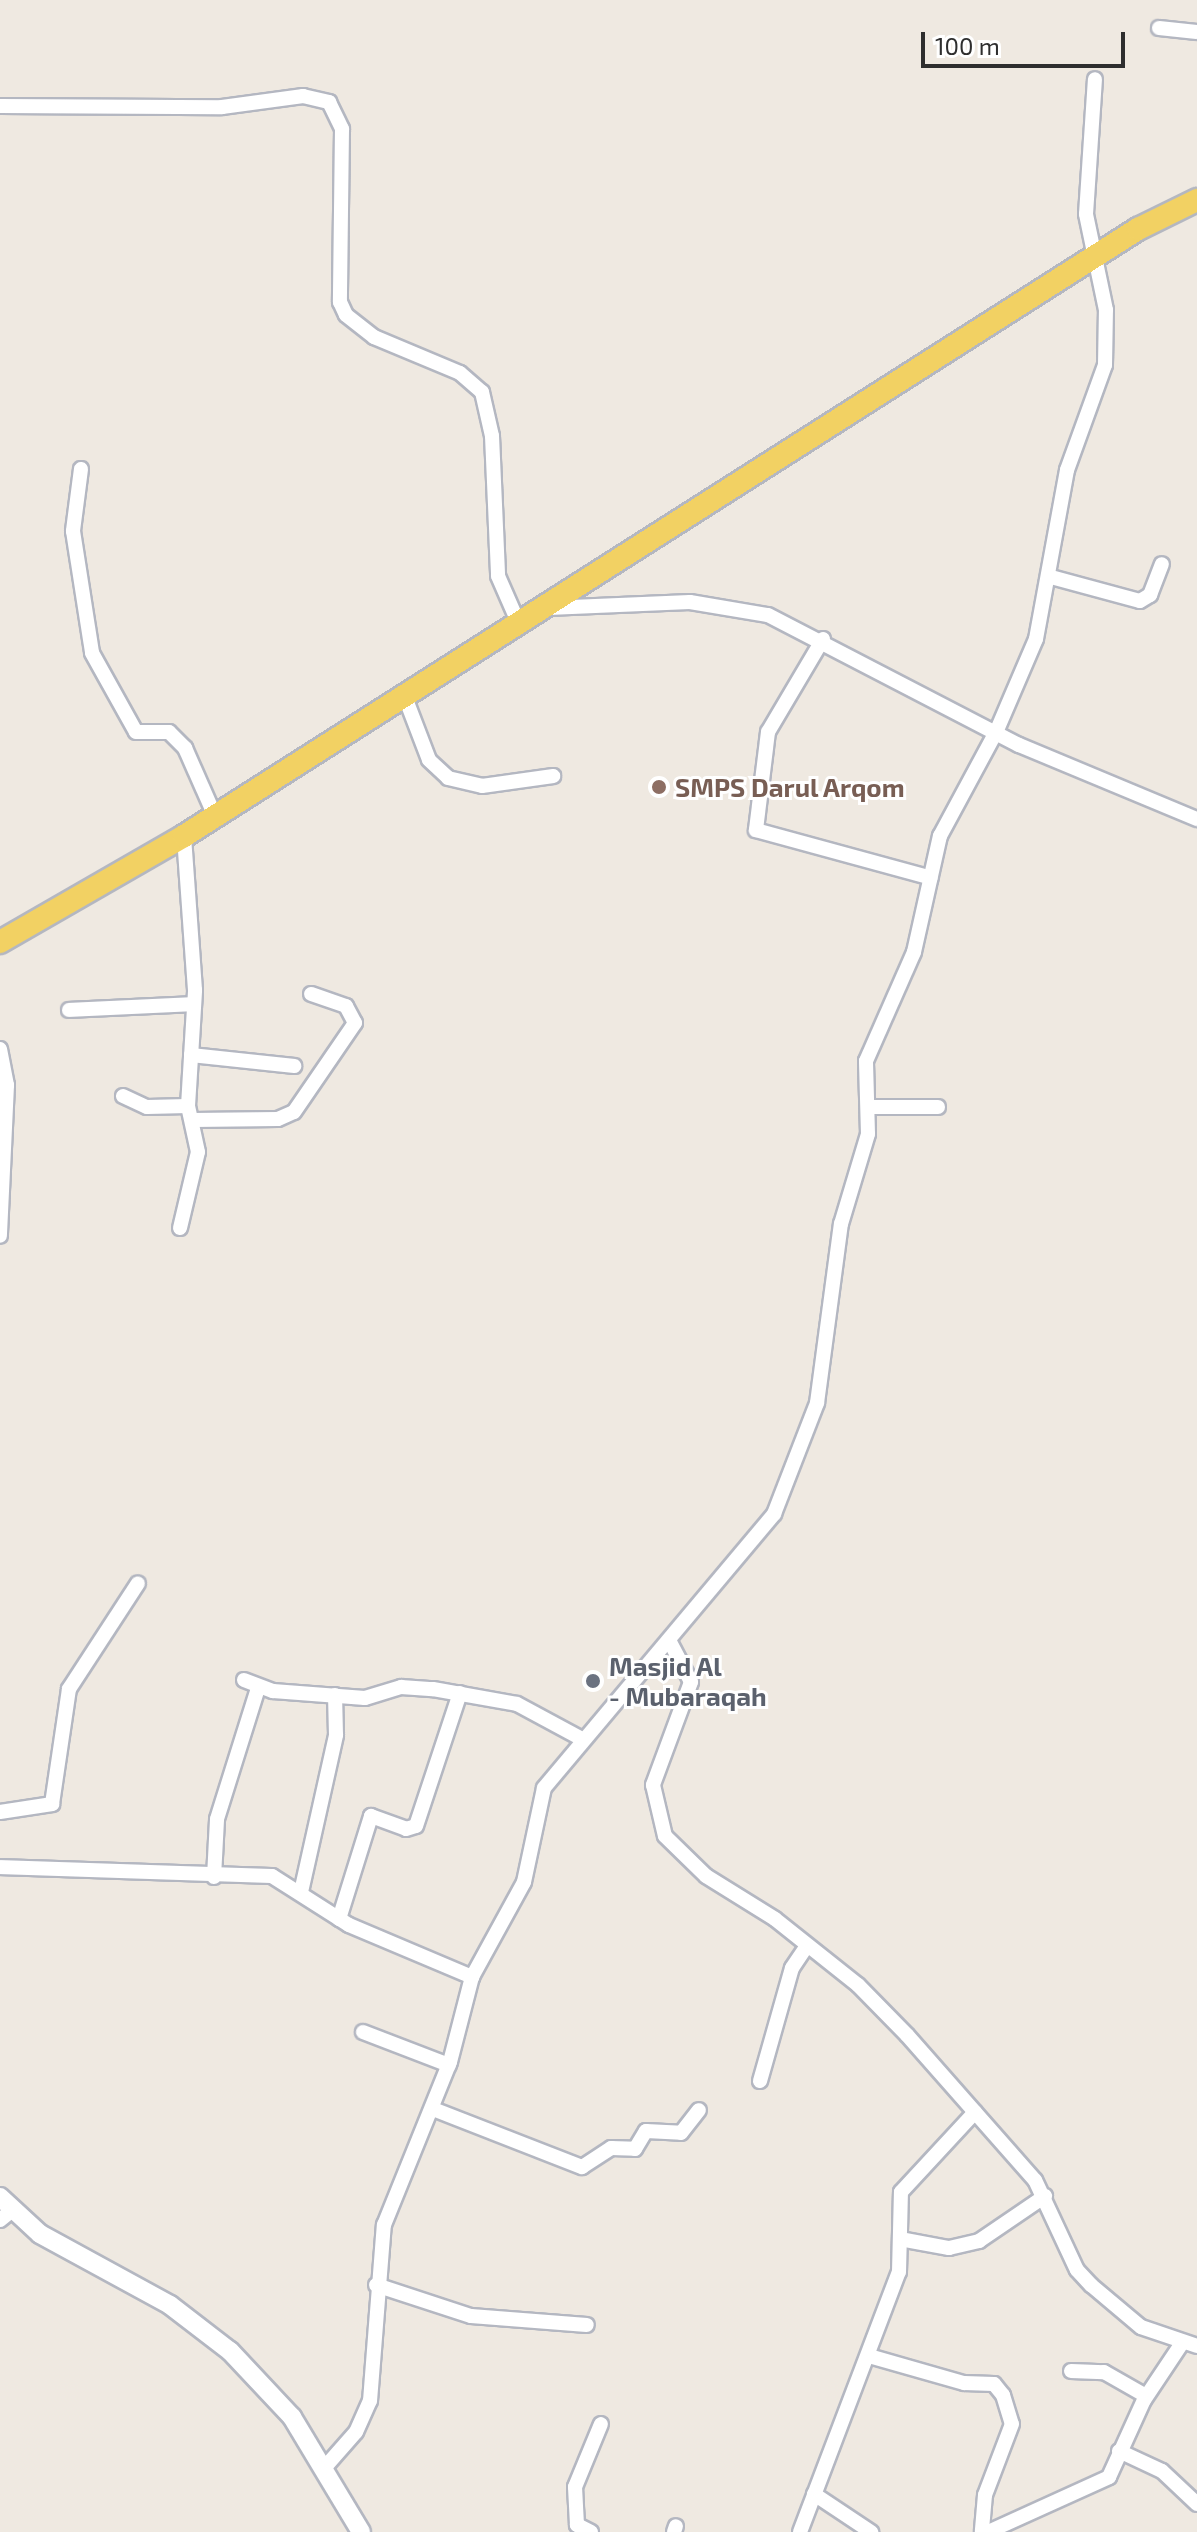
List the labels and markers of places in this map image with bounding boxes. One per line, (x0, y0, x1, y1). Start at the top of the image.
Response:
place label: SMPS Darul Arqom (675, 771, 906, 803)
marker: SMPS Darul Arqom (650, 778, 668, 796)
place label: Masjid Al - Mubaraqah (609, 1650, 767, 1712)
marker: Masjid Al - Mubaraqah (584, 1672, 602, 1690)

